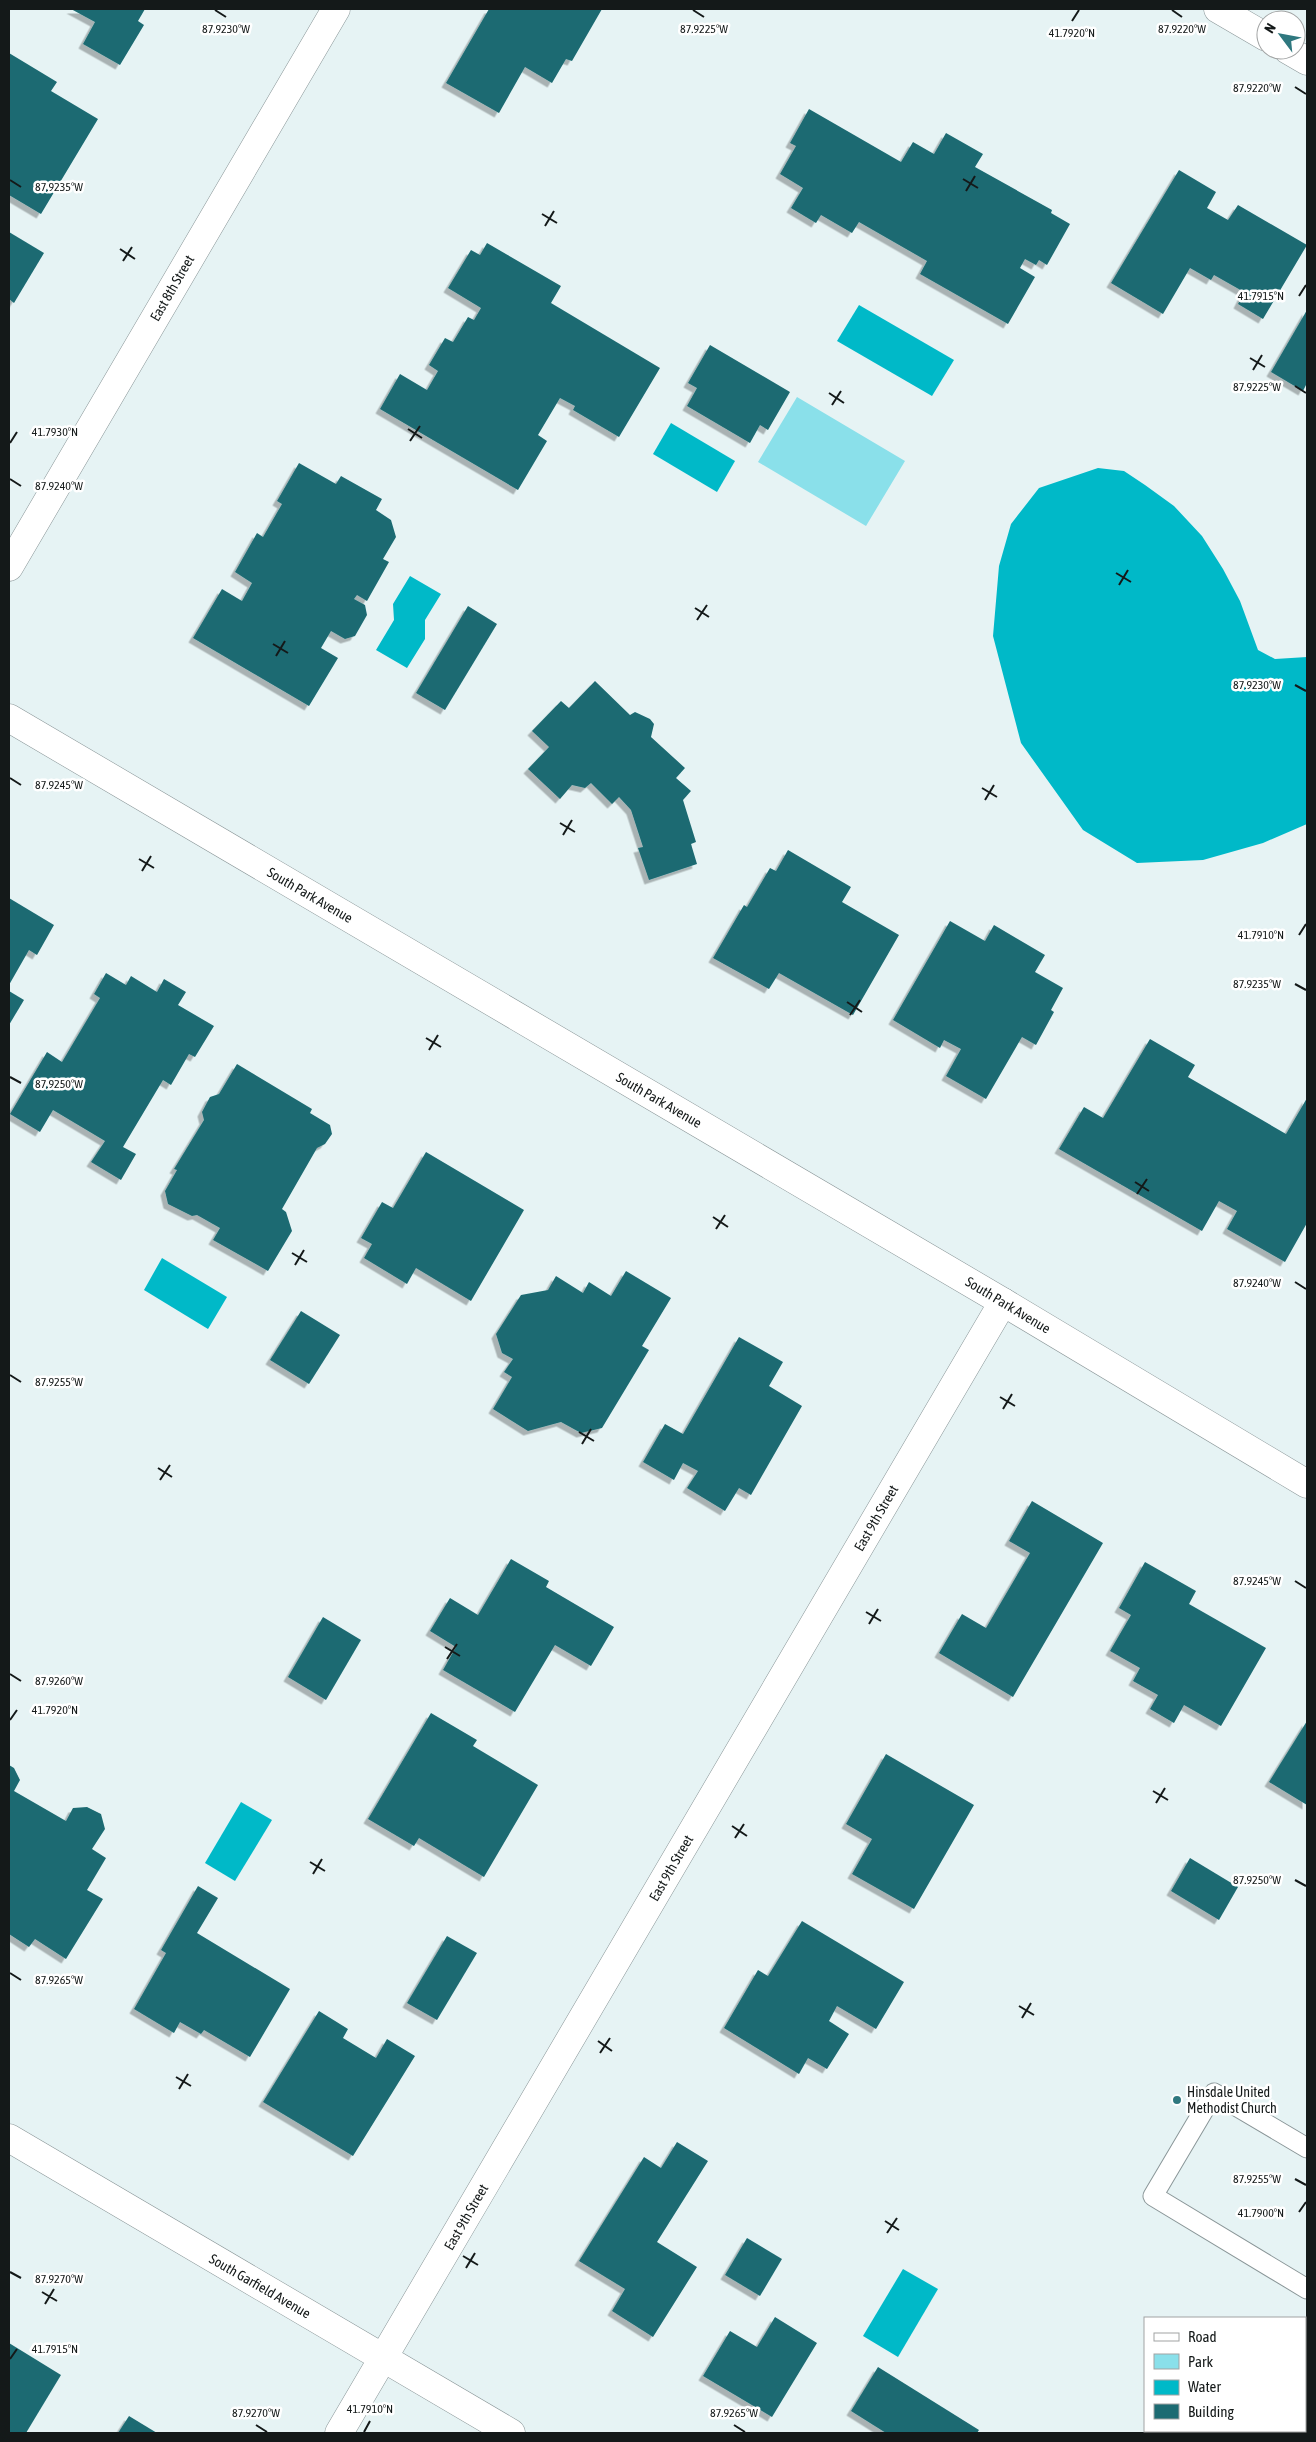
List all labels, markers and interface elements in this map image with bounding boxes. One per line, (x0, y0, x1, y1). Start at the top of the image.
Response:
north arrow (1256, 10, 1306, 60)
text: N (1261, 20, 1279, 36)
text: 87.9230°W (202, 22, 250, 36)
text: 87.9225°W (680, 22, 728, 36)
text: 87.9220°W (1158, 22, 1206, 36)
text: 41.7920°N (1049, 26, 1095, 40)
text: 87.9220°W (1233, 81, 1281, 95)
text: 87.9235°W (35, 180, 83, 194)
street label: East 8th Street (147, 252, 197, 324)
text: 41.7915°N (1238, 289, 1284, 303)
text: 87.9225°W (1233, 380, 1281, 394)
text: 41.7930°N (32, 425, 78, 439)
text: 87.9240°W (35, 479, 83, 493)
text: 87.9230°W (1233, 678, 1281, 692)
text: 87.9245°W (35, 778, 83, 792)
street label: South Park Avenue (264, 864, 356, 926)
text: 41.7910°N (1238, 928, 1284, 942)
text: 87.9235°W (1233, 977, 1281, 991)
street label: South Park Avenue (613, 1069, 705, 1131)
text: 87.9250°W (35, 1077, 83, 1091)
street label: South Park Avenue (963, 1273, 1053, 1337)
text: 87.9240°W (1233, 1276, 1281, 1290)
text: 87.9255°W (35, 1375, 83, 1389)
street label: East 9th Street (851, 1482, 901, 1554)
text: 87.9245°W (1233, 1574, 1281, 1588)
text: 87.9260°W (35, 1674, 83, 1688)
text: 41.7920°N (32, 1703, 78, 1717)
street label: East 9th Street (646, 1832, 696, 1904)
text: 87.9250°W (1233, 1873, 1281, 1887)
text: 87.9265°W (35, 1973, 83, 1987)
place label: Hinsdale United Methodist Church (1187, 2084, 1277, 2116)
marker: Hinsdale United Methodist Church (1171, 2094, 1183, 2106)
text: 87.9255°W (1233, 2172, 1281, 2186)
street label: East 9th Street (441, 2181, 491, 2253)
text: 41.7900°N (1238, 2206, 1284, 2220)
street label: South Garfield Avenue (207, 2251, 313, 2321)
text: 87.9270°W (35, 2272, 83, 2286)
legend (1144, 2317, 1306, 2432)
text: Road (1188, 2328, 1217, 2345)
text: 41.7915°N (32, 2342, 78, 2356)
text: Park (1188, 2353, 1213, 2370)
text: Water (1188, 2378, 1221, 2395)
text: 41.7910°N (347, 2402, 393, 2416)
text: Building (1188, 2403, 1234, 2420)
text: 87.9270°W (232, 2406, 280, 2420)
text: 87.9265°W (710, 2406, 758, 2420)

